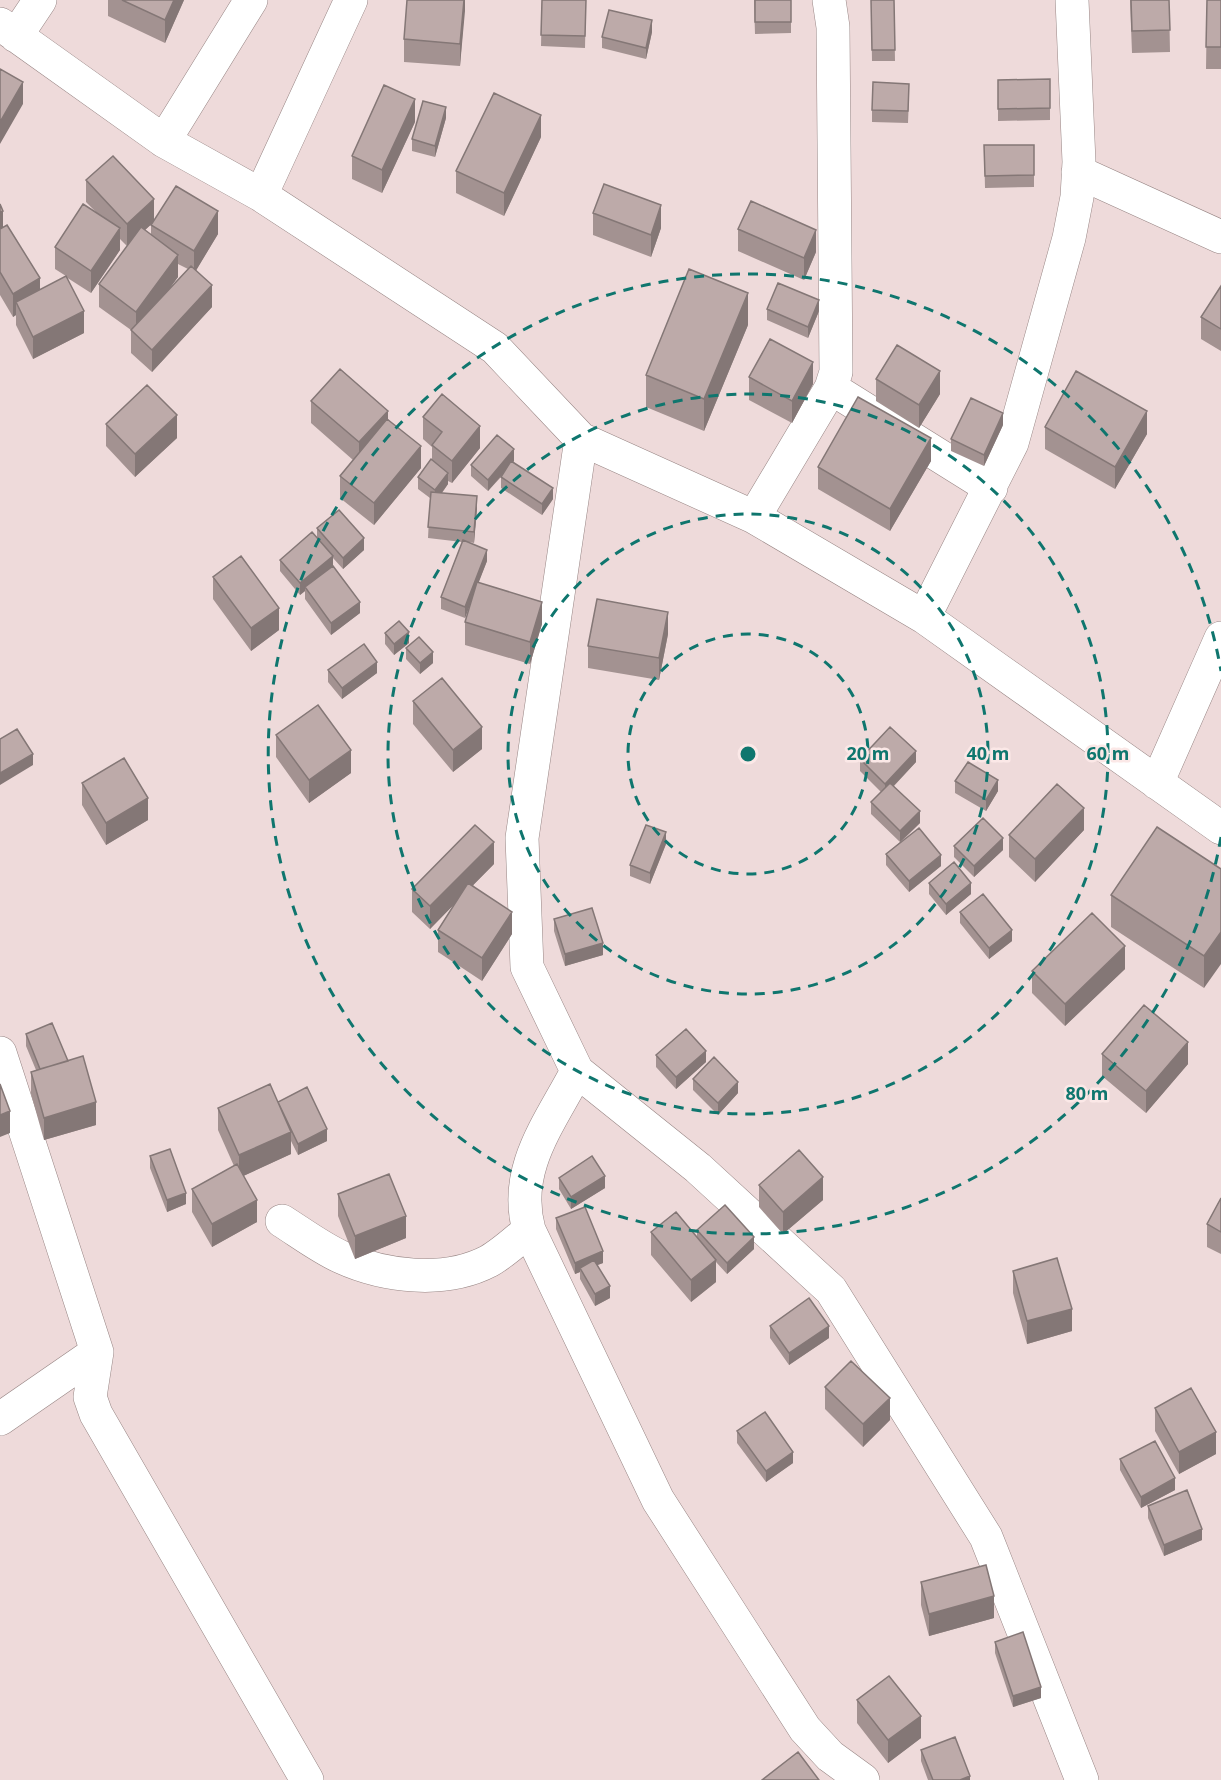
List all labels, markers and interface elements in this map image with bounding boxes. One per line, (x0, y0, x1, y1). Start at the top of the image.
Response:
text: 20 m (847, 741, 889, 765)
text: 40 m (967, 741, 1009, 765)
text: 60 m (1087, 741, 1129, 765)
centre of rings (738, 744, 758, 764)
text: 80 m (1066, 1081, 1108, 1105)

